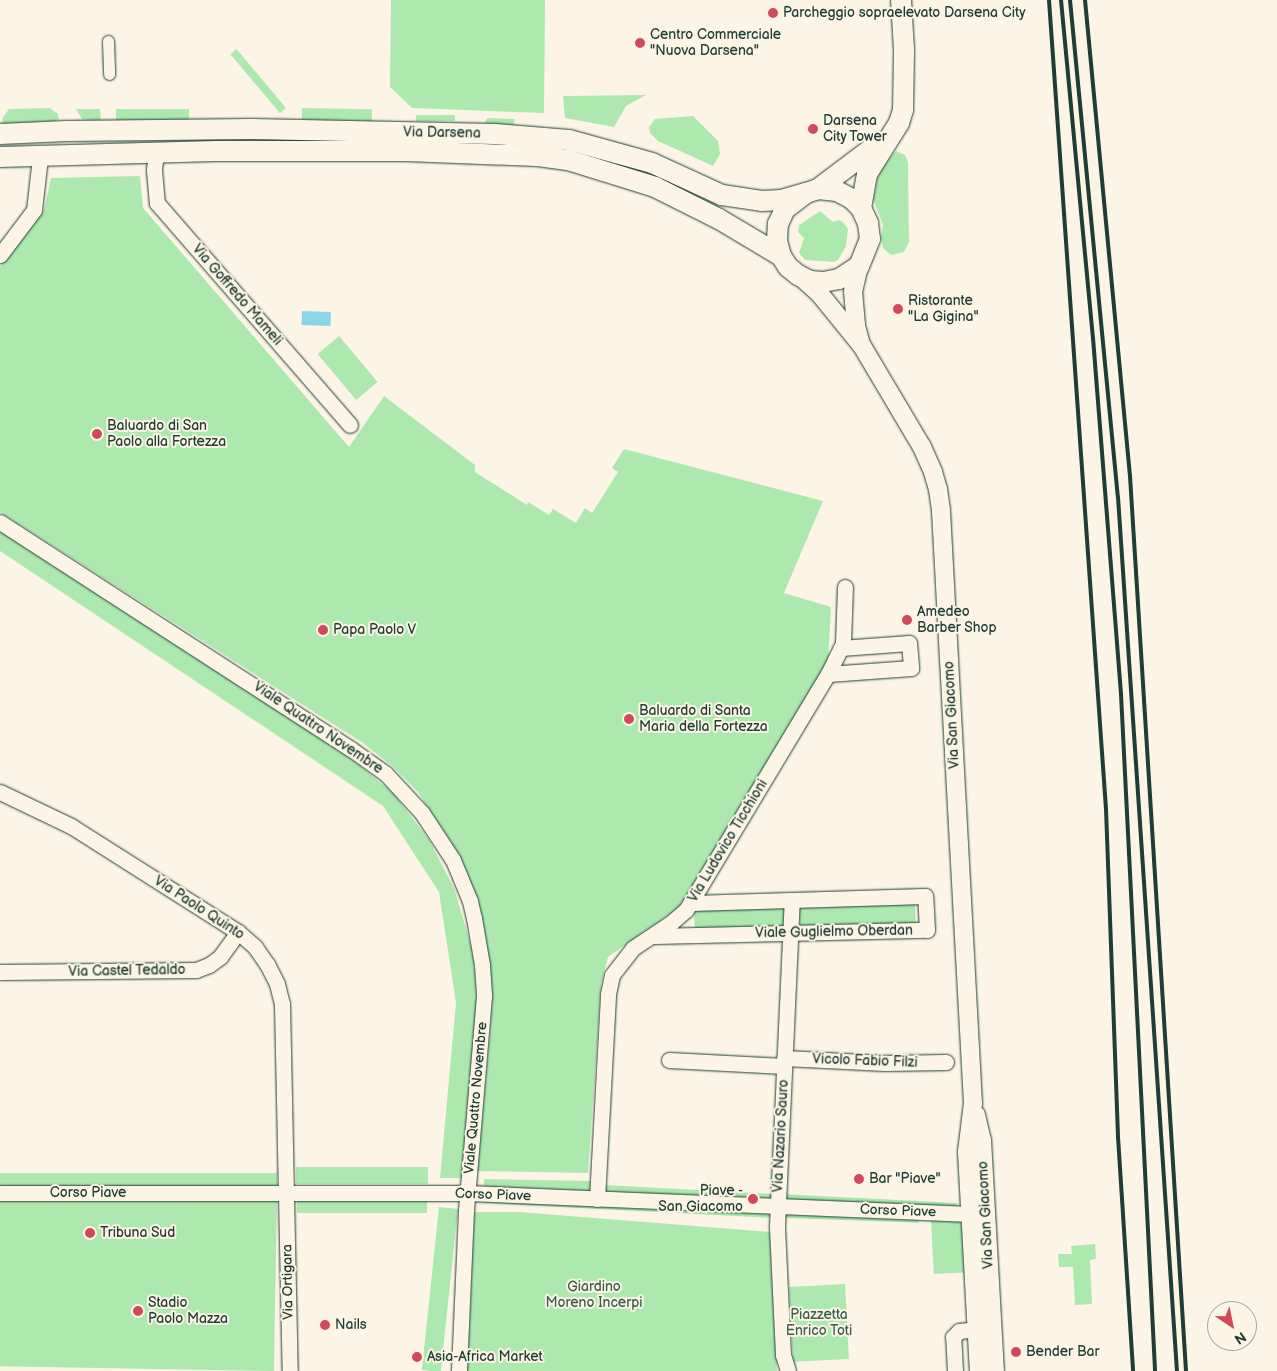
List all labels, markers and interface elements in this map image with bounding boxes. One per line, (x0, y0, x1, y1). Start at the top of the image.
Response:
place label: Parcheggio sopraelevato Darsena City (783, 5, 1026, 21)
marker: Parcheggio sopraelevato Darsena City (767, 7, 779, 19)
place label: Centro Commerciale "Nuova Darsena" (650, 27, 781, 59)
marker: Centro Commerciale "Nuova Darsena" (634, 37, 646, 49)
place label: Darsena City Tower (823, 113, 888, 146)
marker: Darsena City Tower (807, 123, 819, 135)
street label: Via Darsena (403, 124, 481, 142)
street label: Via Goffredo Mameli (188, 241, 286, 349)
place label: Ristorante "La Gigina" (908, 293, 979, 326)
marker: Ristorante "La Gigina" (892, 303, 904, 315)
place label: Baluardo di San Paolo alla Fortezza (107, 418, 226, 451)
marker: Baluardo di San Paolo alla Fortezza (91, 428, 103, 440)
place label: Amedeo Barber Shop (917, 604, 997, 636)
marker: Amedeo Barber Shop (901, 614, 913, 626)
place label: Papa Paolo V (333, 622, 417, 638)
marker: Papa Paolo V (317, 624, 329, 636)
street label: Via San Giacomo (941, 660, 963, 770)
street label: Viale Quattro Novembre (250, 678, 386, 778)
place label: Baluardo di Santa Maria della Fortezza (639, 703, 768, 736)
marker: Baluardo di Santa Maria della Fortezza (623, 713, 635, 725)
street label: Via Ludovico Ticchioni (685, 776, 771, 906)
street label: Via Paolo Quinto (151, 873, 247, 943)
street label: Viale Guglielmo Oberdan (755, 922, 913, 942)
street label: Via Castel Tedaldo (68, 962, 186, 980)
street label: Viale Quattro Novembre (461, 1021, 491, 1175)
street label: Vicolo Fabio Filzi (812, 1051, 918, 1071)
street label: Via Nazario Sauro (770, 1079, 792, 1193)
street label: Via San Giacomo (975, 1160, 997, 1270)
place label: Bar "Piave" (869, 1171, 941, 1187)
marker: Bar "Piave" (853, 1173, 865, 1185)
place label: Piave - San Giacomo (658, 1183, 743, 1216)
street label: Corso Piave (50, 1185, 126, 1201)
street label: Corso Piave (454, 1185, 532, 1205)
marker: Piave - San Giacomo (747, 1193, 759, 1205)
street label: Corso Piave (859, 1201, 937, 1221)
place label: Tribuna Sud (100, 1225, 175, 1241)
marker: Tribuna Sud (84, 1227, 96, 1239)
street label: Via Ortigara (279, 1244, 297, 1320)
park label: Giardino Moreno Incerpi (545, 1279, 643, 1311)
place label: Stadio Paolo Mazza (148, 1295, 228, 1328)
north arrow (1207, 1301, 1257, 1351)
marker: Stadio Paolo Mazza (132, 1305, 144, 1317)
park label: Piazzetta Enrico Toti (786, 1307, 852, 1340)
place label: Nails (335, 1317, 367, 1333)
marker: Nails (319, 1319, 331, 1331)
text: N (1231, 1328, 1249, 1348)
place label: Bender Bar (1026, 1344, 1100, 1360)
marker: Bender Bar (1010, 1346, 1022, 1358)
place label: Asia-Africa Market (427, 1349, 543, 1365)
marker: Asia-Africa Market (411, 1351, 423, 1363)

